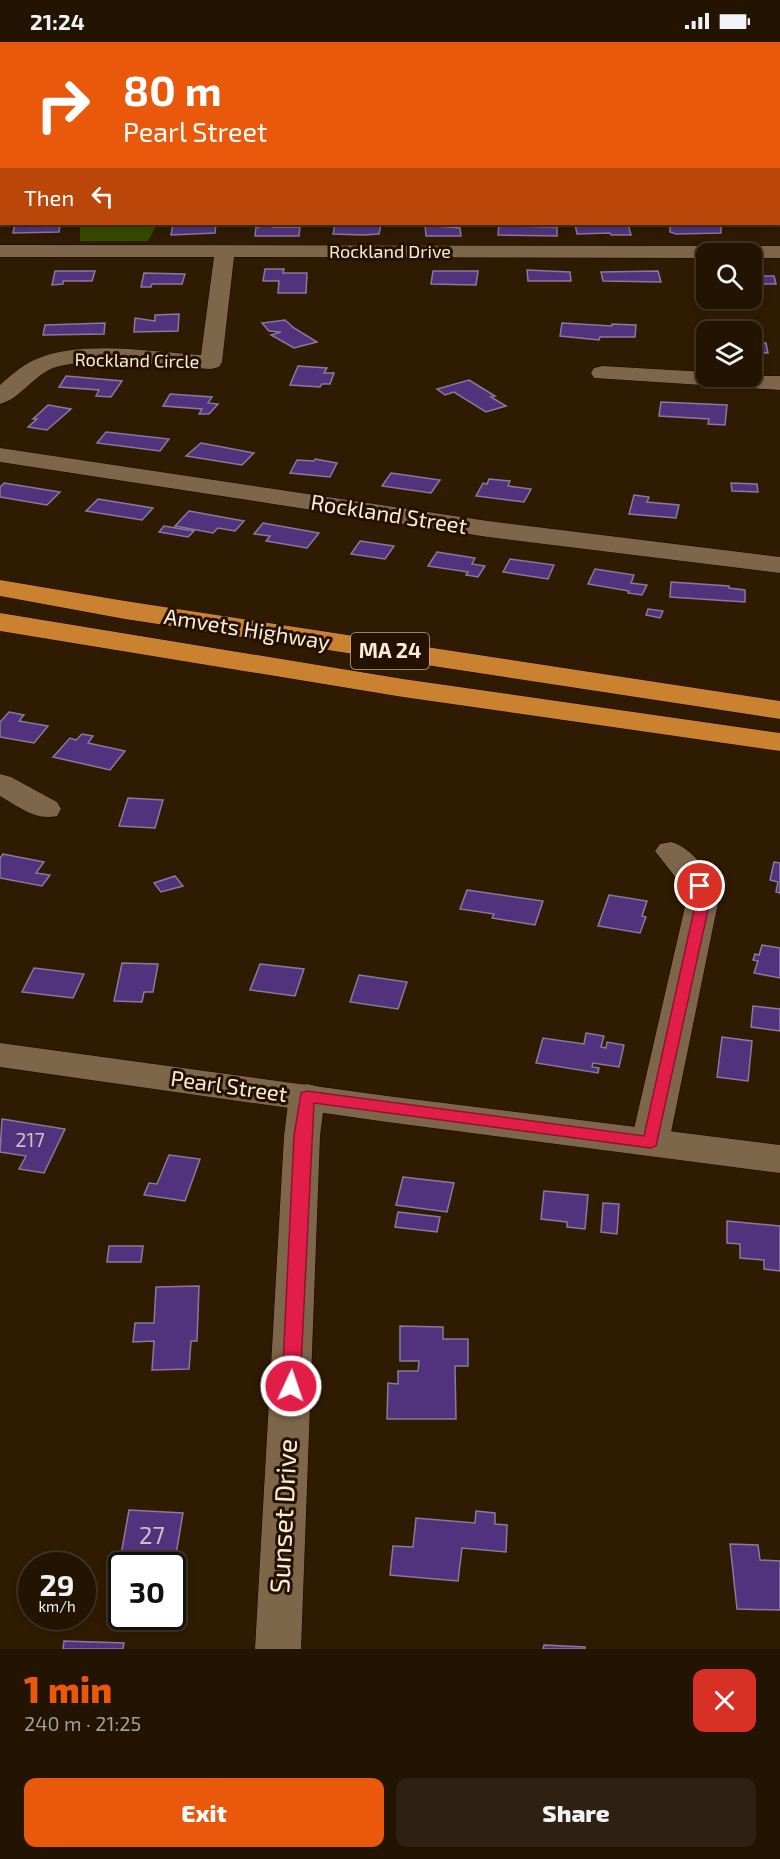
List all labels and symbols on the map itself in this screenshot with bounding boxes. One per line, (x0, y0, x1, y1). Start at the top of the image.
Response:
street label: Rockland Drive (329, 240, 451, 262)
street label: Rockland Circle (74, 348, 200, 372)
street label: Rockland Street (309, 488, 469, 538)
street label: Amvets Highway (162, 602, 332, 654)
road number: MA 24 (351, 633, 429, 669)
pin (674, 860, 725, 911)
street label: Pearl Street (169, 1064, 289, 1106)
house number: 217 (15, 1127, 45, 1151)
position arrow (259, 1354, 323, 1418)
street label: Sunset Drive (262, 1438, 302, 1594)
house number: 27 (139, 1520, 165, 1549)
speed limit sign: 30 (108, 1552, 186, 1630)

